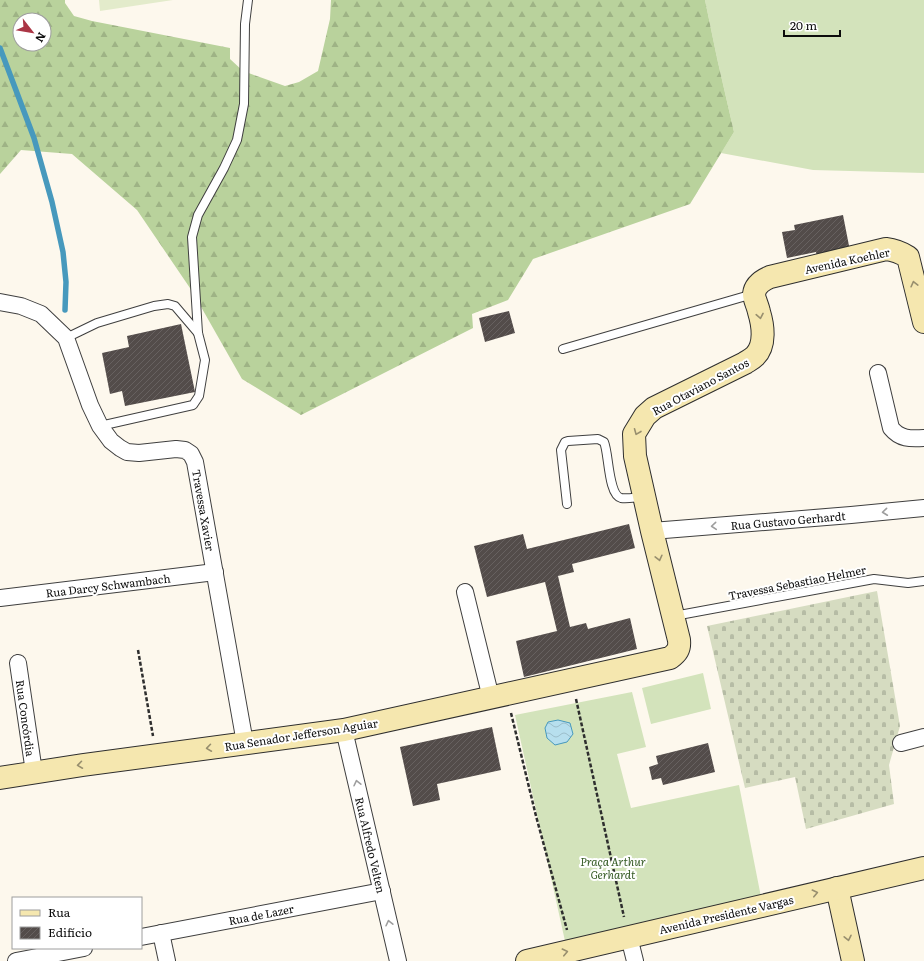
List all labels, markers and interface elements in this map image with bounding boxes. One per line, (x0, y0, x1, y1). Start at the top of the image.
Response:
north arrow (12, 12, 52, 52)
scale bar (784, 12, 840, 38)
text: 20 m (790, 16, 817, 34)
text: N (32, 30, 51, 46)
street label: Avenida Koehler (803, 243, 892, 277)
one-way arrow (911, 281, 919, 287)
one-way arrow (755, 313, 764, 319)
street label: Rua Otaviano Santos (649, 354, 751, 418)
one-way arrow (633, 428, 641, 435)
street label: Travessa Xavier (189, 468, 219, 553)
street label: Rua Gustavo Gerhardt (730, 507, 847, 533)
one-way arrow (882, 507, 888, 516)
one-way arrow (711, 522, 717, 531)
one-way arrow (654, 554, 663, 561)
street label: Travessa Sebastiao Helmer (727, 561, 868, 603)
street label: Rua Darcy Schwambach (45, 569, 171, 601)
street label: Rua Concórdia (13, 679, 39, 757)
street label: Rua Senador Jefferson Aguiar (223, 714, 380, 754)
one-way arrow (206, 743, 212, 752)
one-way arrow (77, 760, 83, 769)
one-way arrow (353, 780, 361, 786)
street label: Rua Alfredo Velten (352, 795, 390, 895)
park label: Praça Arthur Gerhardt (580, 853, 646, 882)
one-way arrow (811, 889, 818, 897)
street label: Avenida Presidente Vargas (657, 891, 795, 937)
legend (12, 897, 142, 949)
street label: Rua de Lazer (227, 900, 296, 928)
text: Rua (48, 903, 71, 921)
one-way arrow (386, 920, 394, 926)
text: Edifício (48, 923, 92, 941)
one-way arrow (843, 935, 851, 941)
one-way arrow (562, 948, 569, 957)

